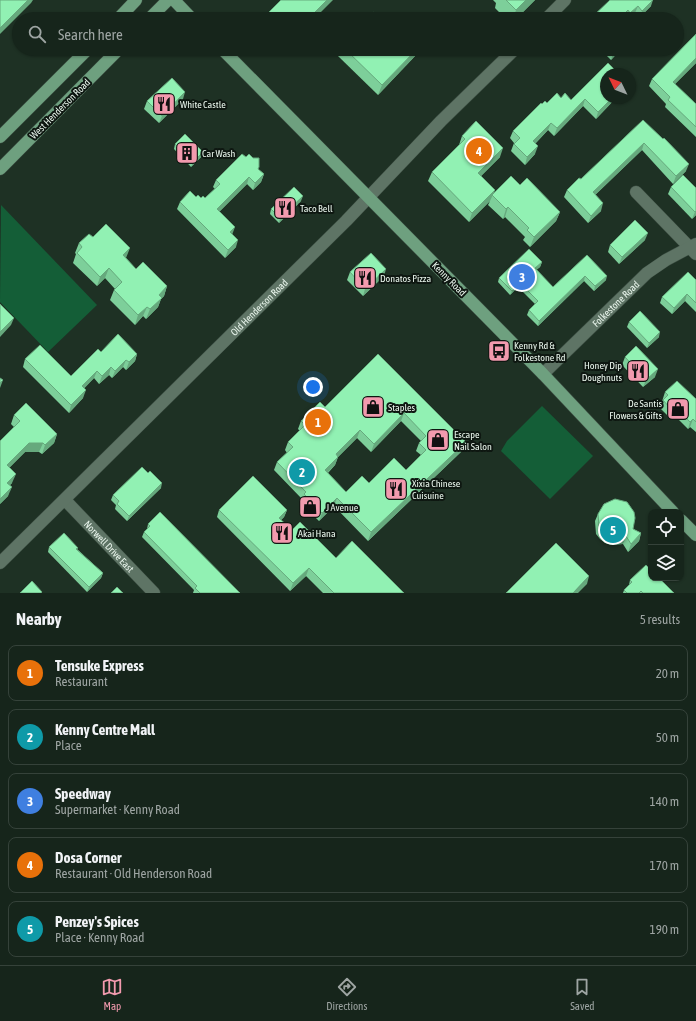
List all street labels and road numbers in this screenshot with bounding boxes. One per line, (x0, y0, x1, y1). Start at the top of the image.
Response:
street label: West Henderson Road (28, 77, 92, 141)
street label: Kenny Road (430, 260, 468, 298)
street label: Old Henderson Road (228, 276, 290, 338)
street label: Folkestone Road (590, 278, 641, 329)
street label: Norwell Drive East (82, 518, 136, 574)

